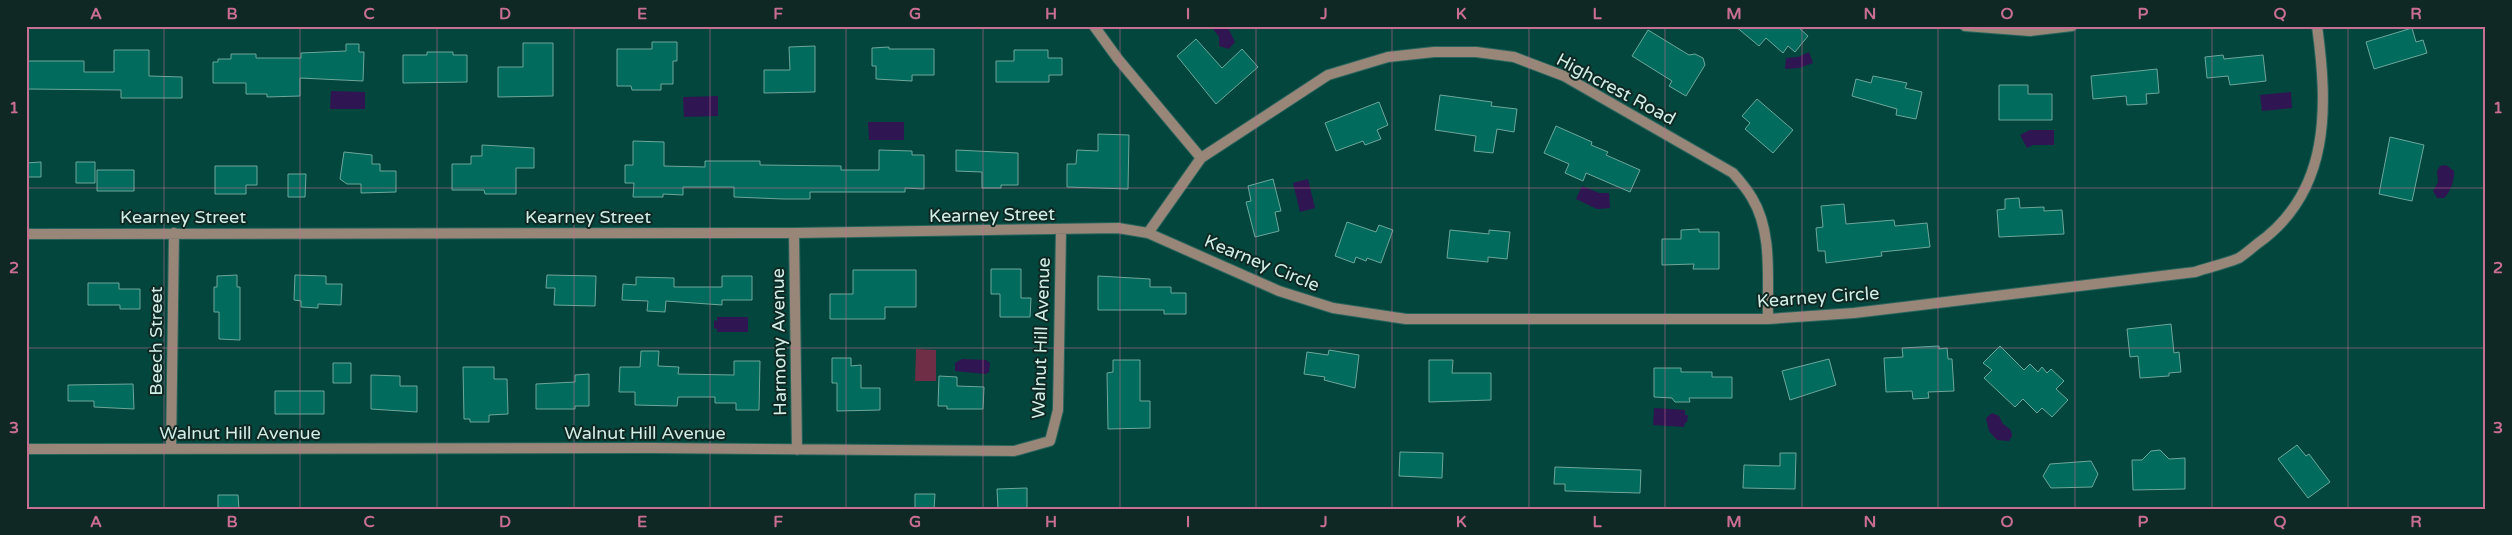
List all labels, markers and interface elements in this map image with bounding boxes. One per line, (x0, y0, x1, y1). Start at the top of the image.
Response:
text: A (90, 4, 102, 24)
text: B (226, 4, 238, 24)
text: C (363, 4, 375, 24)
text: D (499, 4, 511, 24)
text: E (637, 4, 647, 24)
text: F (773, 4, 783, 24)
text: G (909, 4, 921, 24)
text: H (1045, 4, 1057, 24)
text: I (1186, 4, 1190, 24)
text: J (1319, 4, 1328, 24)
text: K (1456, 4, 1467, 24)
text: L (1592, 4, 1602, 24)
text: M (1726, 4, 1742, 24)
text: N (1864, 4, 1876, 24)
text: O (2001, 4, 2014, 24)
text: P (2138, 4, 2149, 24)
text: Q (2274, 4, 2287, 24)
text: R (2410, 4, 2422, 24)
street label: Highcrest Road (1553, 48, 1679, 130)
text: 1 (9, 98, 19, 118)
text: 1 (2493, 98, 2503, 118)
street label: Kearney Street (929, 203, 1055, 227)
street label: Kearney Street (120, 206, 246, 228)
street label: Kearney Street (525, 206, 651, 228)
street label: Kearney Circle (1201, 230, 1323, 296)
street label: Walnut Hill Avenue (1027, 257, 1055, 419)
text: 2 (9, 258, 19, 278)
text: 2 (2493, 258, 2503, 278)
street label: Harmony Avenue (767, 268, 791, 416)
street label: Kearney Circle (1756, 282, 1880, 312)
street label: Beech Street (145, 286, 167, 396)
text: 3 (9, 418, 19, 438)
text: 3 (2493, 418, 2503, 438)
street label: Walnut Hill Avenue (159, 422, 321, 444)
street label: Walnut Hill Avenue (564, 422, 726, 444)
text: A (90, 512, 102, 532)
text: B (226, 512, 238, 532)
text: C (363, 512, 375, 532)
text: D (499, 512, 511, 532)
text: E (637, 512, 647, 532)
text: F (773, 512, 783, 532)
text: G (909, 512, 921, 532)
text: H (1045, 512, 1057, 532)
text: I (1186, 512, 1190, 532)
text: J (1319, 512, 1328, 532)
text: K (1456, 512, 1467, 532)
text: L (1592, 512, 1602, 532)
text: M (1726, 512, 1742, 532)
text: N (1864, 512, 1876, 532)
text: O (2001, 512, 2014, 532)
text: P (2138, 512, 2149, 532)
text: Q (2274, 512, 2287, 532)
text: R (2410, 512, 2422, 532)

